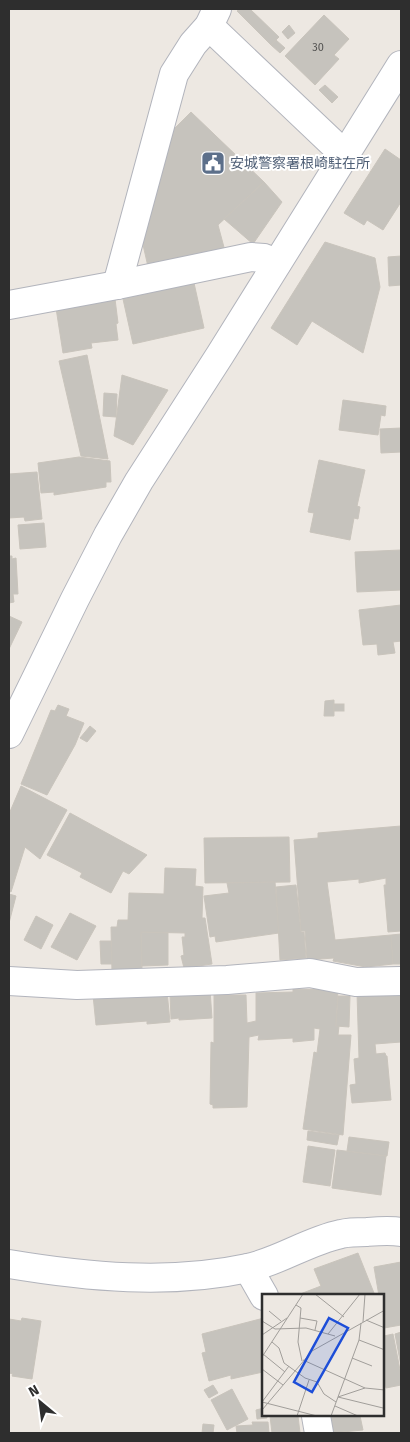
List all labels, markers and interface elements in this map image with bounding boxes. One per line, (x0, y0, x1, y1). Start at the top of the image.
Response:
house number: 30 (312, 41, 324, 54)
public building icon: 安城警察署根崎駐在所 (200, 150, 226, 176)
place label: 安城警察署根崎駐在所 (230, 155, 370, 172)
inset map (262, 1294, 385, 1417)
north arrow (15, 1377, 65, 1427)
text: N (26, 1381, 42, 1401)

